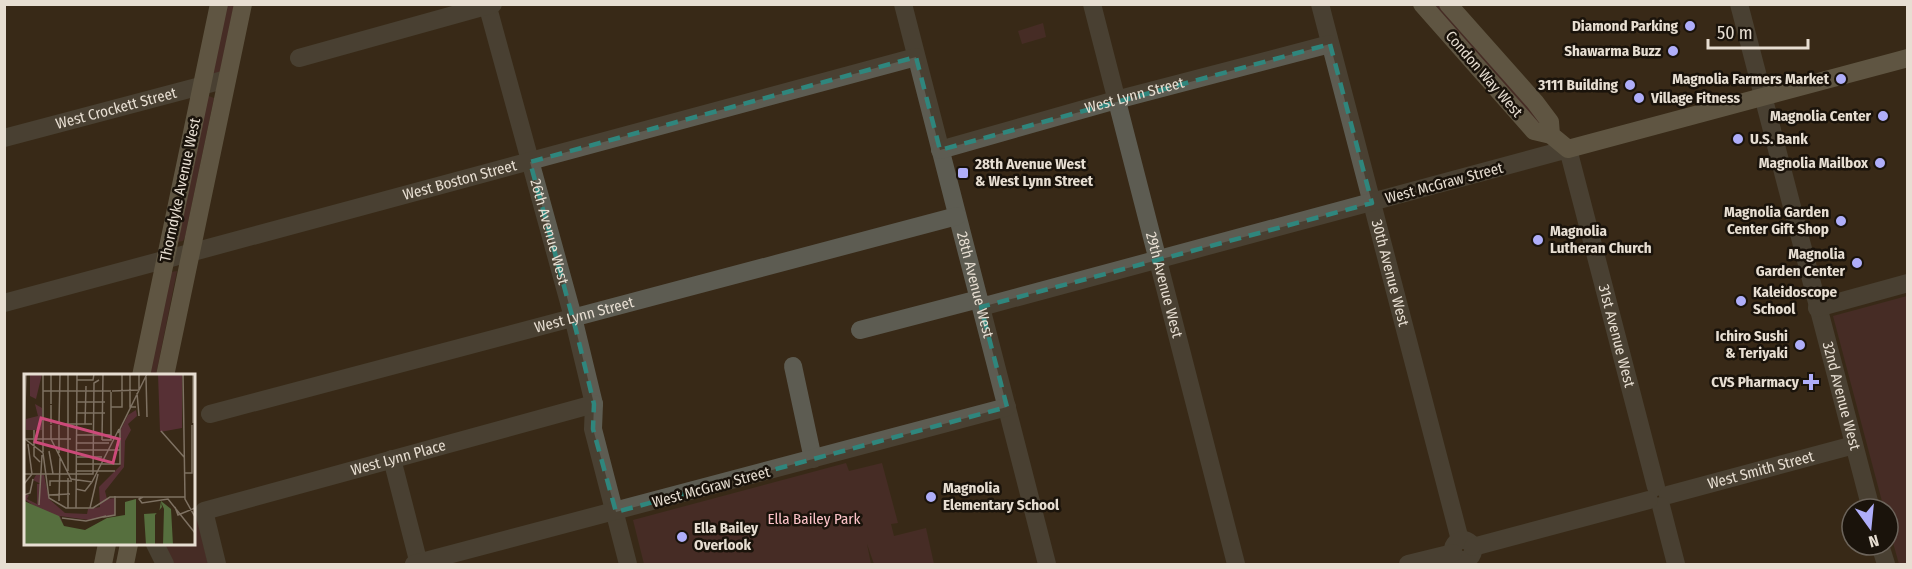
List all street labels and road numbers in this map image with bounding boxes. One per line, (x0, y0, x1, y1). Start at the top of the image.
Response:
street label: Condon Way West (1442, 27, 1526, 121)
street label: West Lynn Street (1083, 74, 1186, 117)
street label: West Crockett Street (54, 84, 179, 133)
street label: Thorndyke Avenue West (156, 116, 204, 264)
street label: West Boston Street (401, 156, 519, 204)
street label: West McGraw Street (1383, 159, 1505, 207)
street label: 26th Avenue West (526, 177, 573, 287)
street label: 30th Avenue West (1368, 218, 1413, 328)
street label: 28th Avenue West (953, 230, 998, 340)
street label: 29th Avenue West (1142, 230, 1186, 340)
street label: 31st Avenue West (1595, 283, 1639, 389)
street label: West Lynn Street (532, 293, 636, 337)
street label: 32nd Avenue West (1819, 340, 1864, 452)
street label: West Lynn Place (349, 436, 448, 479)
street label: West Smith Street (1706, 447, 1816, 493)
street label: West McGraw Street (650, 463, 772, 511)

